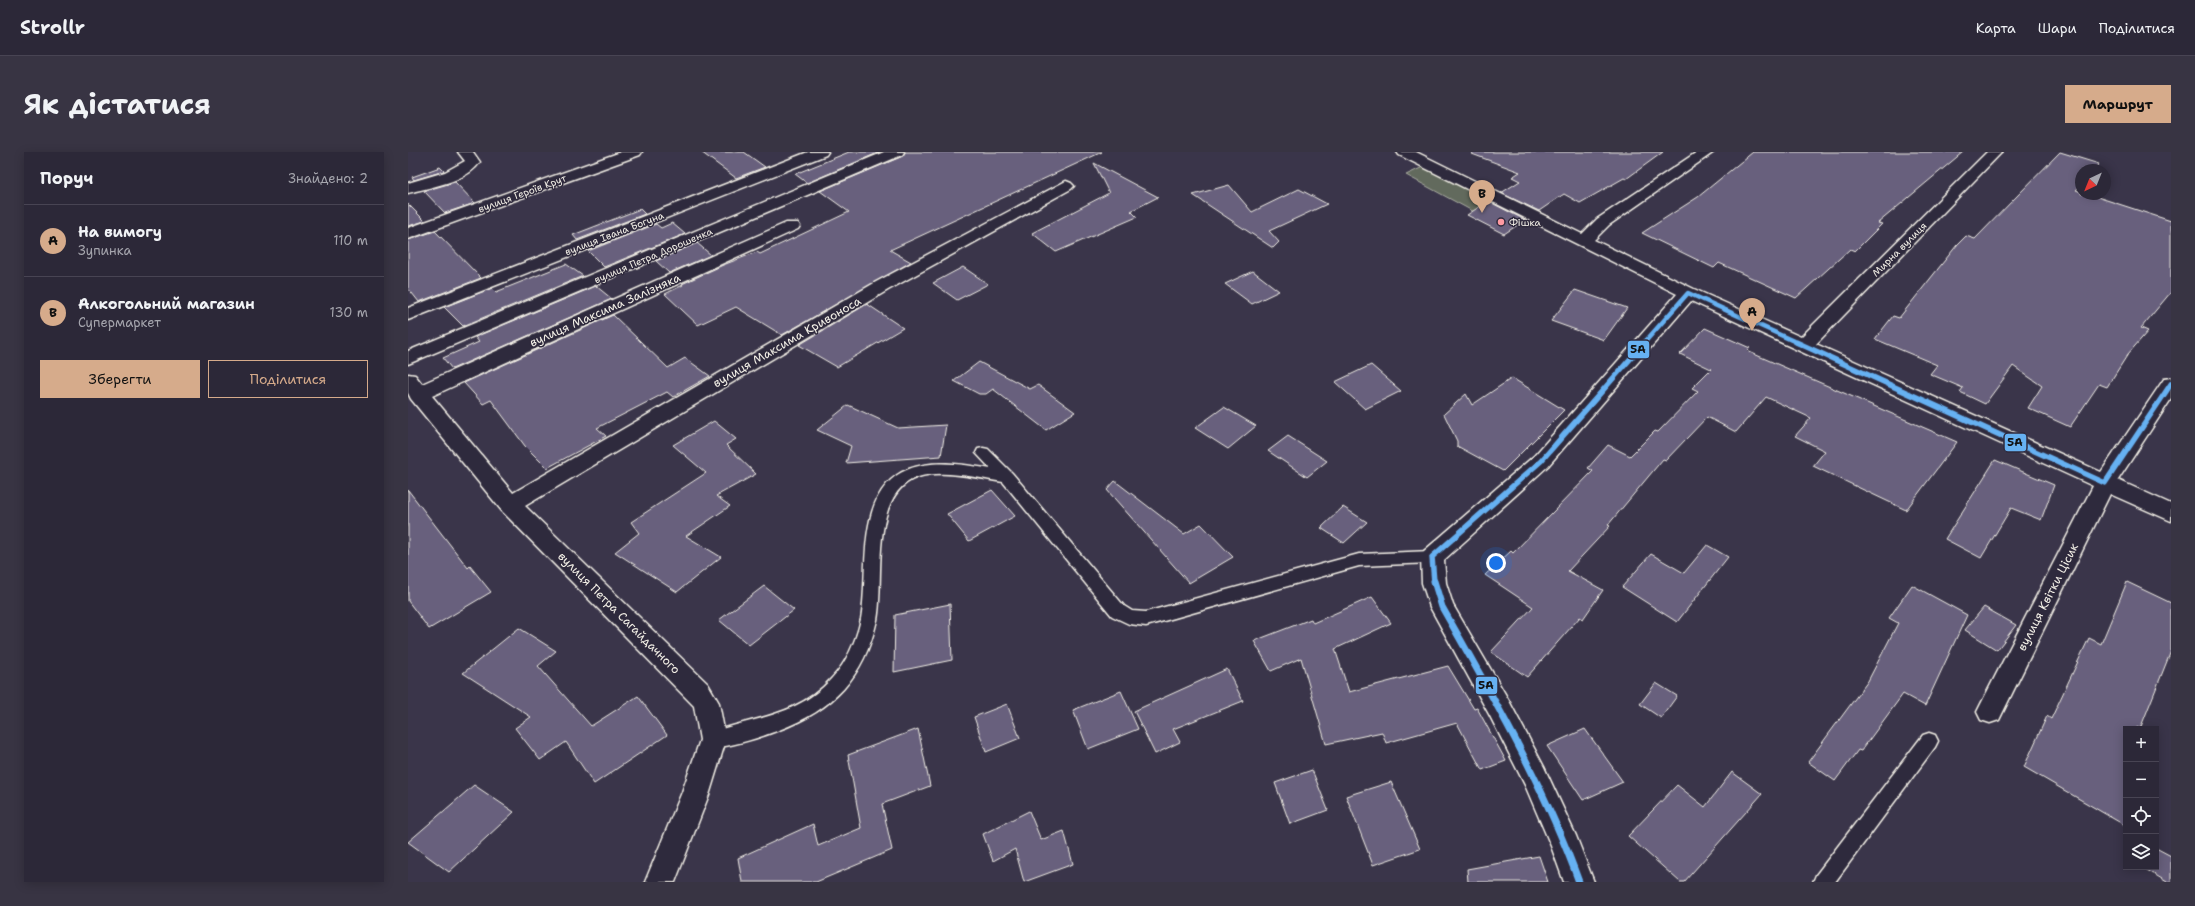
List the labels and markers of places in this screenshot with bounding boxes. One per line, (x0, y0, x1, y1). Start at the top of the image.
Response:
pin: B (1469, 180, 1495, 213)
place label: Фішка (1509, 216, 1542, 229)
marker: Фішка (1496, 217, 1506, 227)
pin: A (1739, 298, 1765, 331)

